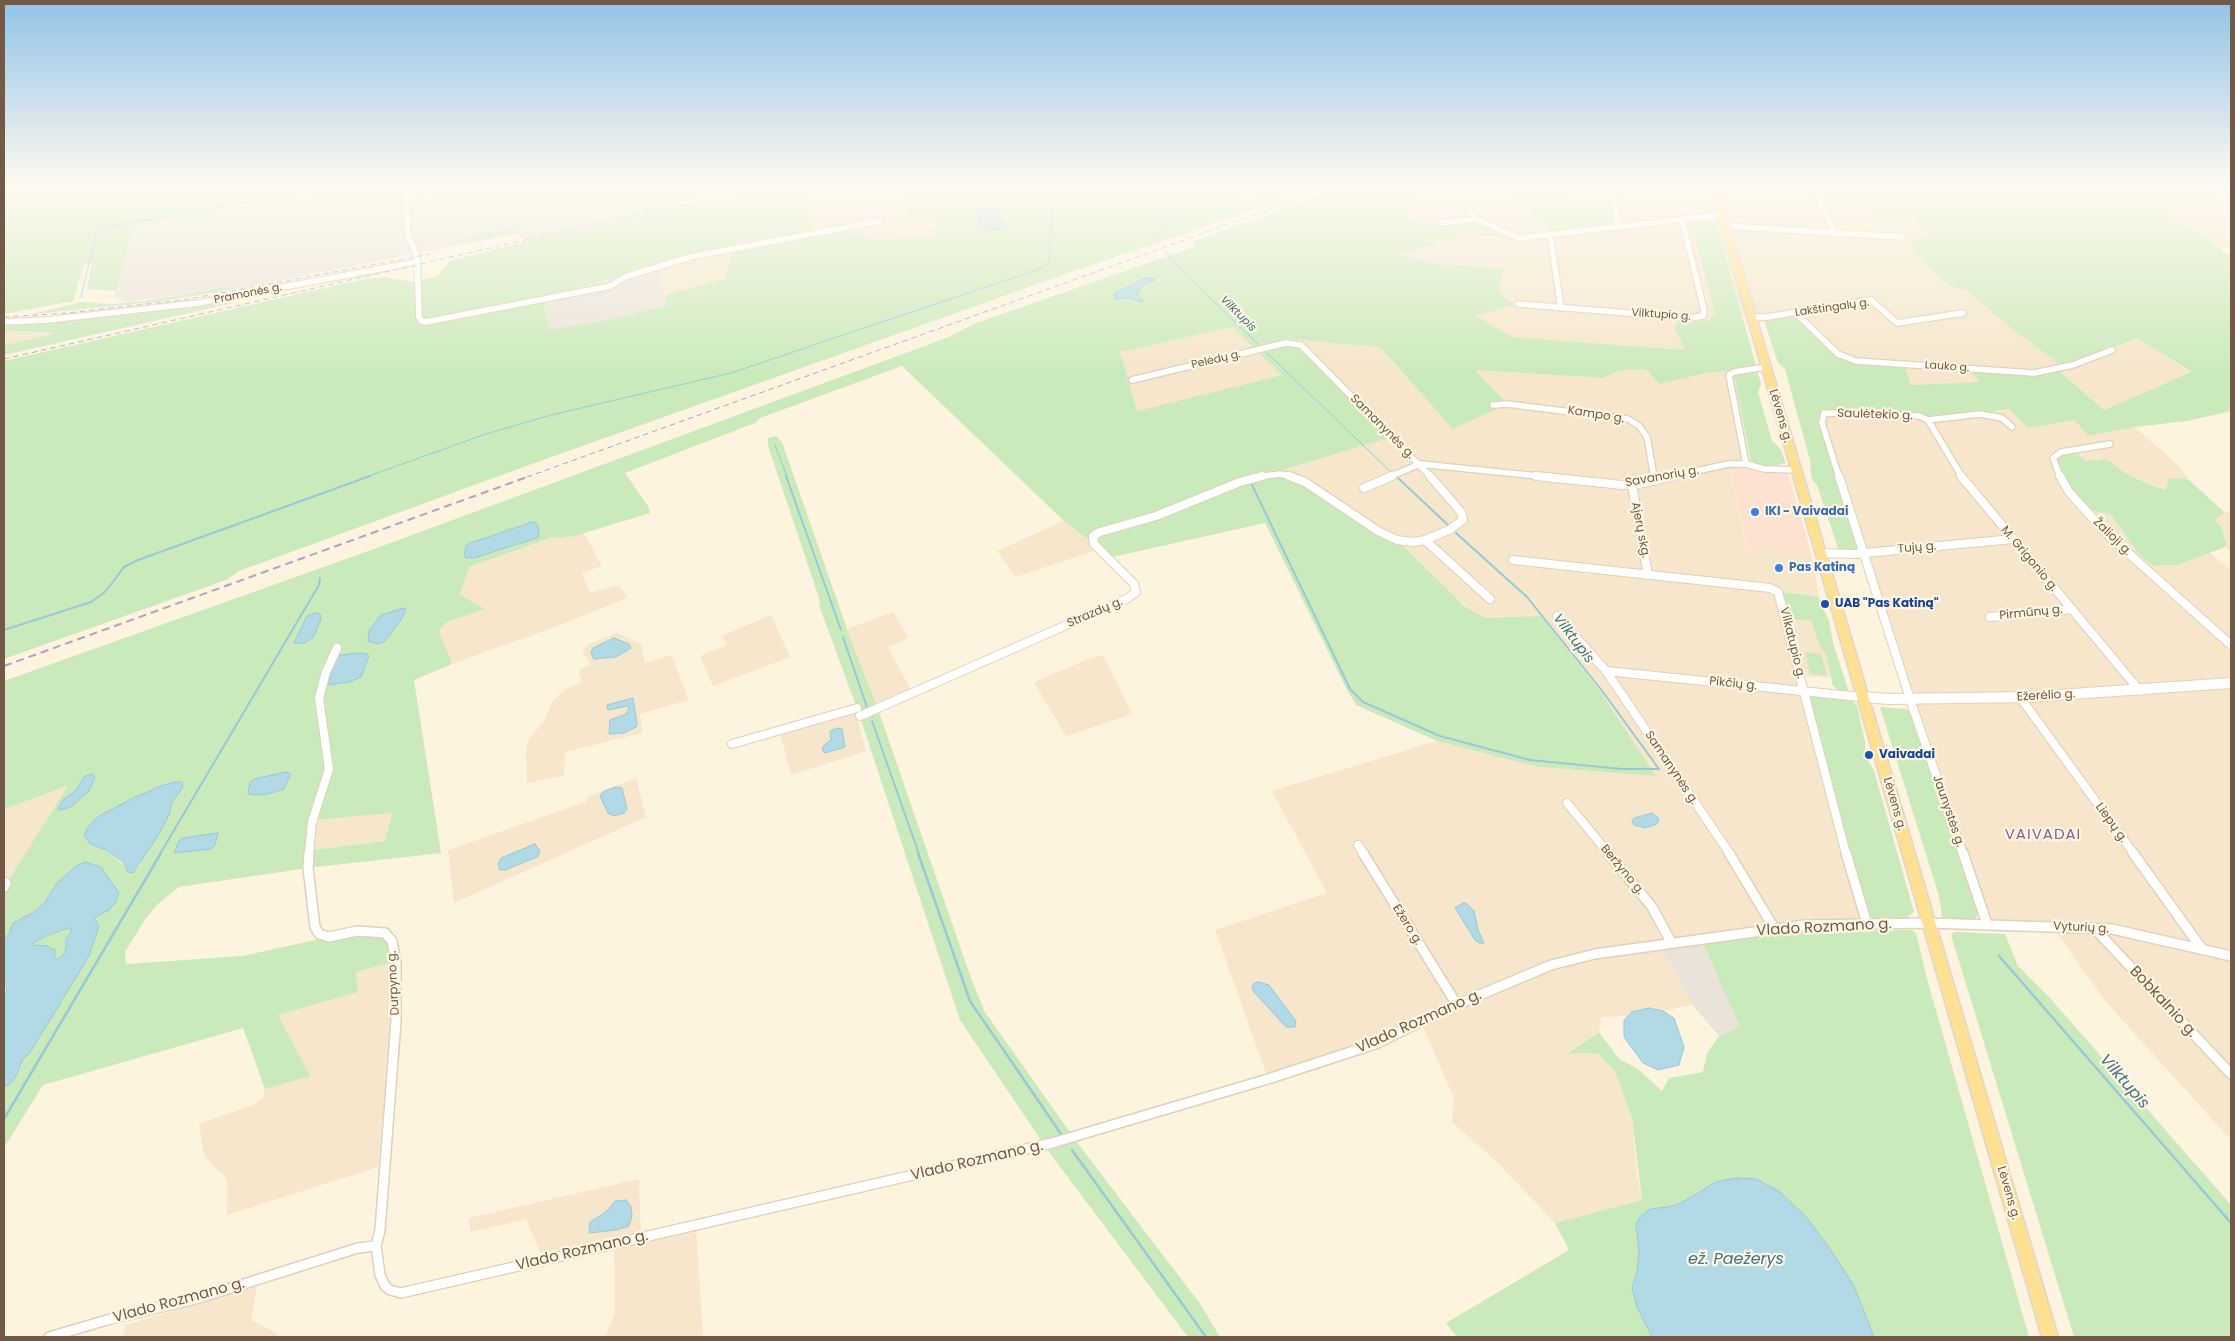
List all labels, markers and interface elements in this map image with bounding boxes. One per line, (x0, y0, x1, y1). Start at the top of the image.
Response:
street label: Pramonės g. (213, 281, 283, 307)
water label: Vilktupis (1217, 293, 1259, 335)
street label: Lakštingalų g. (1794, 296, 1870, 320)
street label: Vilktupio g. (1631, 306, 1691, 324)
street label: Pelėdų g. (1190, 348, 1242, 372)
street label: Lauko g. (1924, 359, 1970, 375)
street label: Lėvens g. (1766, 388, 1794, 444)
street label: Samanynės g. (1347, 392, 1417, 462)
street label: Kampo g. (1567, 403, 1625, 427)
street label: Saulėtekio g. (1837, 406, 1913, 424)
street label: Savanorių g. (1624, 463, 1700, 491)
street label: Ajerų skg. (1627, 501, 1653, 559)
place label: IKI - Vaivadai (1765, 505, 1848, 519)
marker: IKI - Vaivadai (1749, 506, 1761, 518)
street label: Žalioji g. (2090, 515, 2134, 559)
street label: M. Grigonio g. (1998, 523, 2060, 595)
street label: Tujų g. (1897, 539, 1937, 557)
place label: Pas Katiną (1789, 561, 1855, 575)
marker: Pas Katiną (1773, 562, 1785, 574)
street label: Strazdų g. (1065, 595, 1125, 631)
place label: UAB "Pas Katiną" (1835, 597, 1939, 611)
marker: UAB "Pas Katiną" (1819, 598, 1831, 610)
street label: Pirmūnų g. (1999, 603, 2063, 623)
street label: Vilkatupio g. (1776, 606, 1808, 680)
water label: Vilktupis (1549, 611, 1597, 667)
street label: Pikčių g. (1708, 674, 1758, 694)
street label: Ežerėlio g. (2016, 687, 2076, 705)
street label: Samanynės g. (1641, 729, 1701, 807)
place label: Vaivadai (1879, 748, 1935, 762)
marker: Vaivadai (1863, 749, 1875, 761)
street label: Jaunystės g. (1929, 773, 1967, 849)
street label: Lėvens g. (1880, 776, 1908, 832)
street label: Liepų g. (2092, 800, 2130, 846)
district label: VAIVADAI (2004, 826, 2082, 844)
street label: Beržyno g. (1597, 842, 1647, 898)
street label: Ežero g. (1389, 902, 1425, 948)
street label: Vlado Rozmano g. (1756, 915, 1892, 941)
street label: Vyturių g. (2053, 919, 2109, 937)
street label: Durpyno g. (385, 950, 403, 1016)
street label: Bobkalnio g. (2125, 963, 2201, 1041)
street label: Vlado Rozmano g. (1354, 986, 1484, 1058)
water label: Vilktupis (2095, 1051, 2153, 1113)
street label: Vlado Rozmano g. (909, 1137, 1045, 1185)
street label: Lėvens g. (1994, 1165, 2022, 1221)
street label: Vlado Rozmano g. (514, 1227, 650, 1275)
water label: ež. Paežerys (1688, 1250, 1784, 1270)
street label: Vlado Rozmano g. (111, 1275, 247, 1327)

